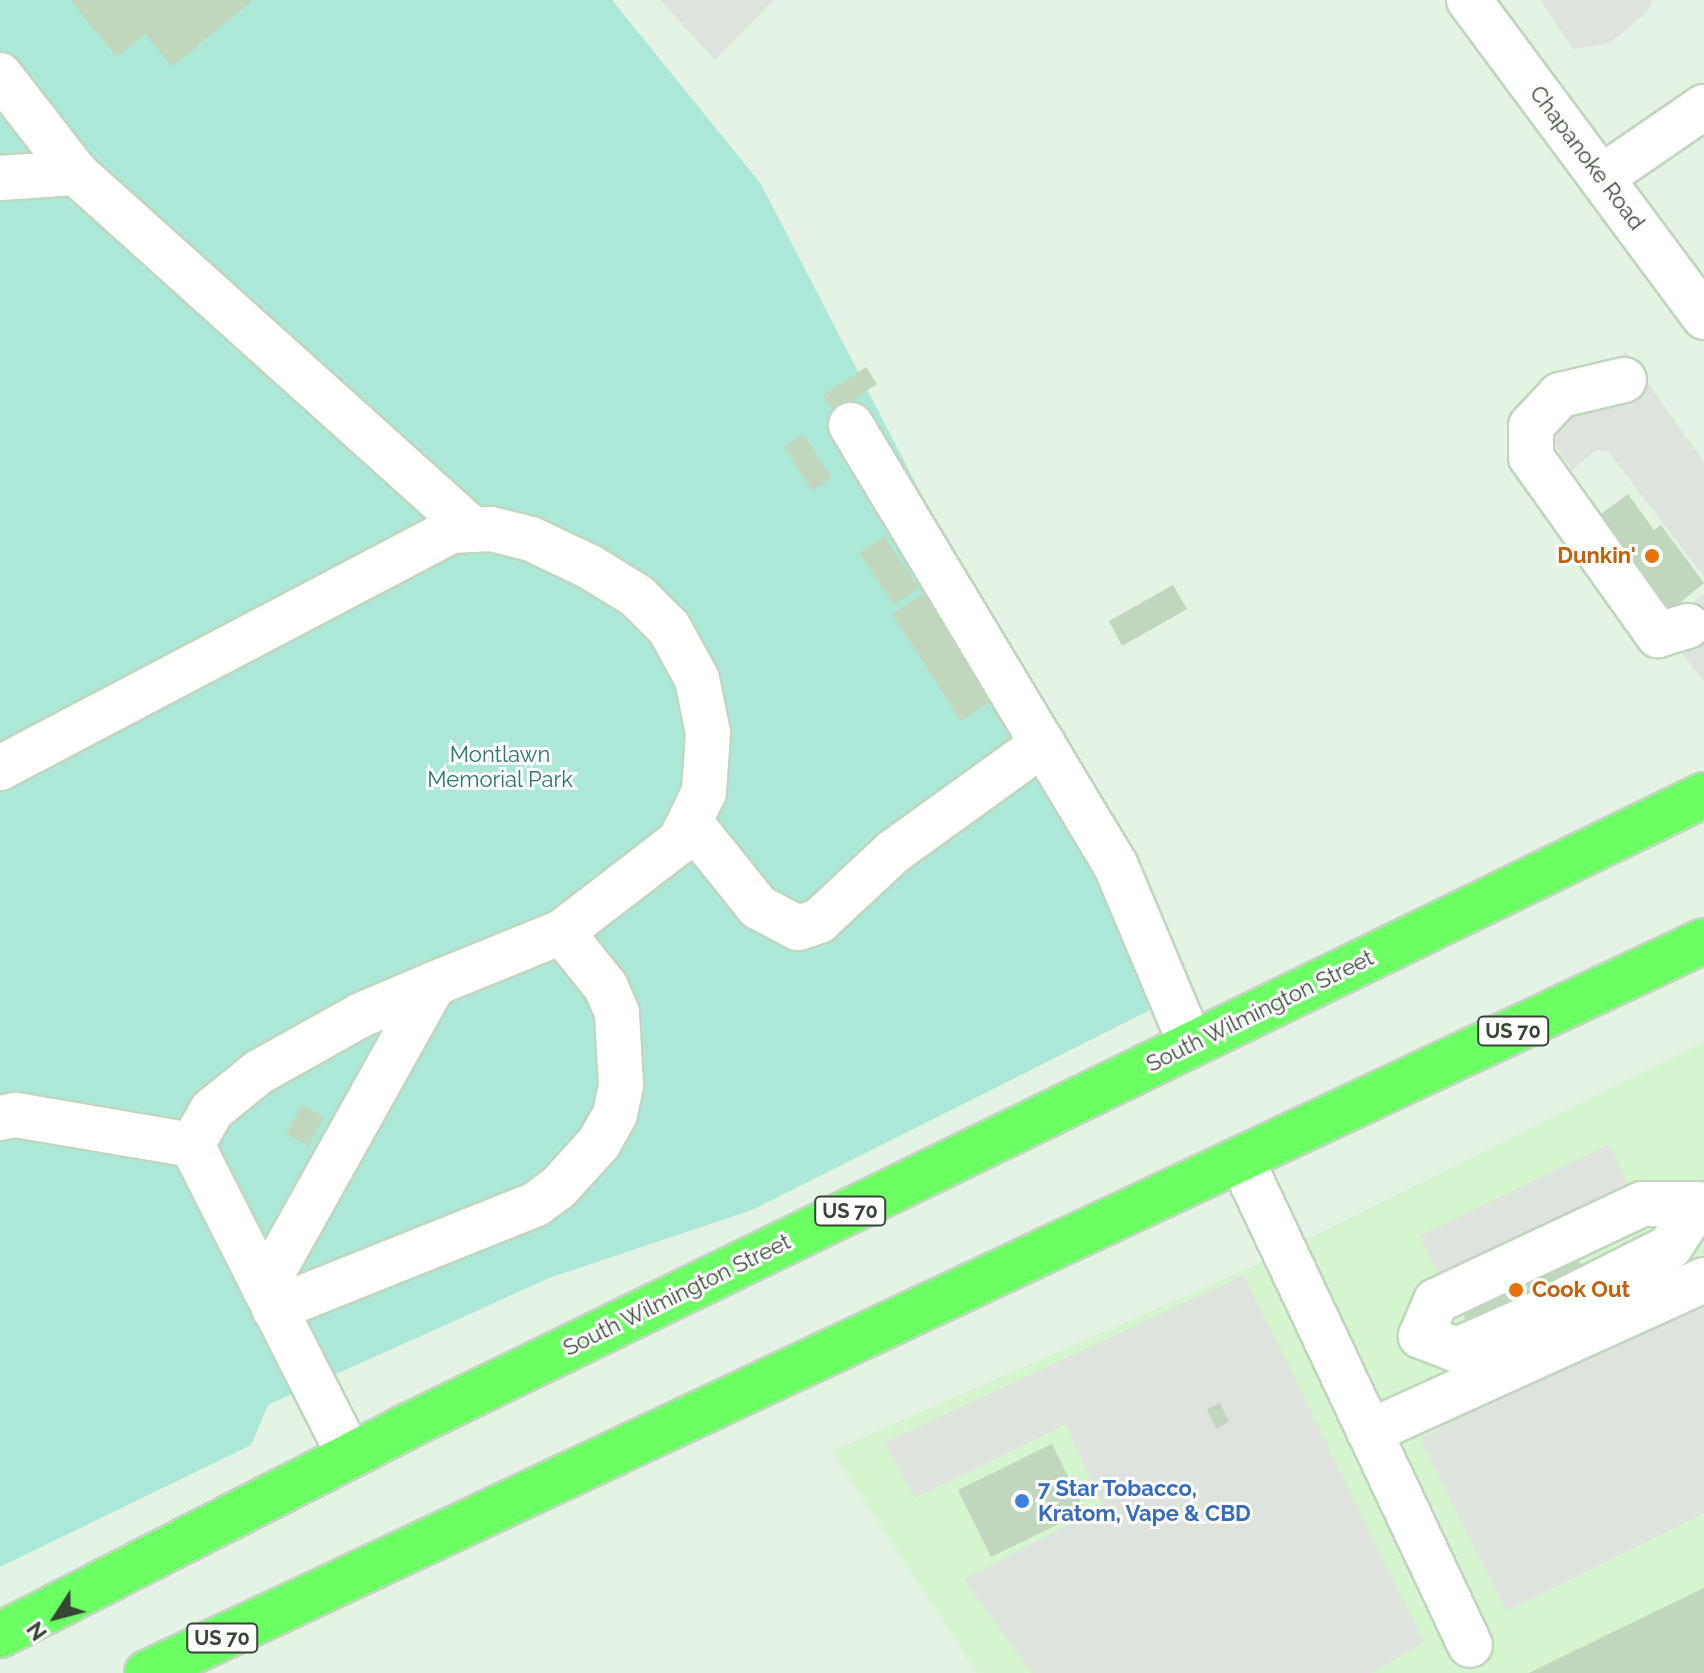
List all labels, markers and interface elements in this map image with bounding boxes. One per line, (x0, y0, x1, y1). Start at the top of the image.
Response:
street label: Chapanoke Road (1524, 81, 1650, 235)
place label: Dunkin' (1557, 543, 1636, 569)
marker: Dunkin' (1643, 547, 1661, 565)
park label: Montlawn Memorial Park (427, 741, 573, 792)
street label: South Wilmington Street (1142, 944, 1378, 1078)
road number: US 70 (1477, 1015, 1549, 1047)
road number: US 70 (814, 1195, 886, 1227)
street label: South Wilmington Street (559, 1228, 795, 1362)
place label: Cook Out (1532, 1277, 1630, 1303)
marker: Cook Out (1507, 1281, 1525, 1299)
place label: 7 Star Tobacco, Kratom, Vape & CBD (1038, 1475, 1252, 1526)
marker: 7 Star Tobacco, Kratom, Vape & CBD (1013, 1492, 1031, 1510)
north arrow (16, 1577, 96, 1657)
text: N (21, 1617, 52, 1646)
road number: US 70 (186, 1622, 258, 1654)

